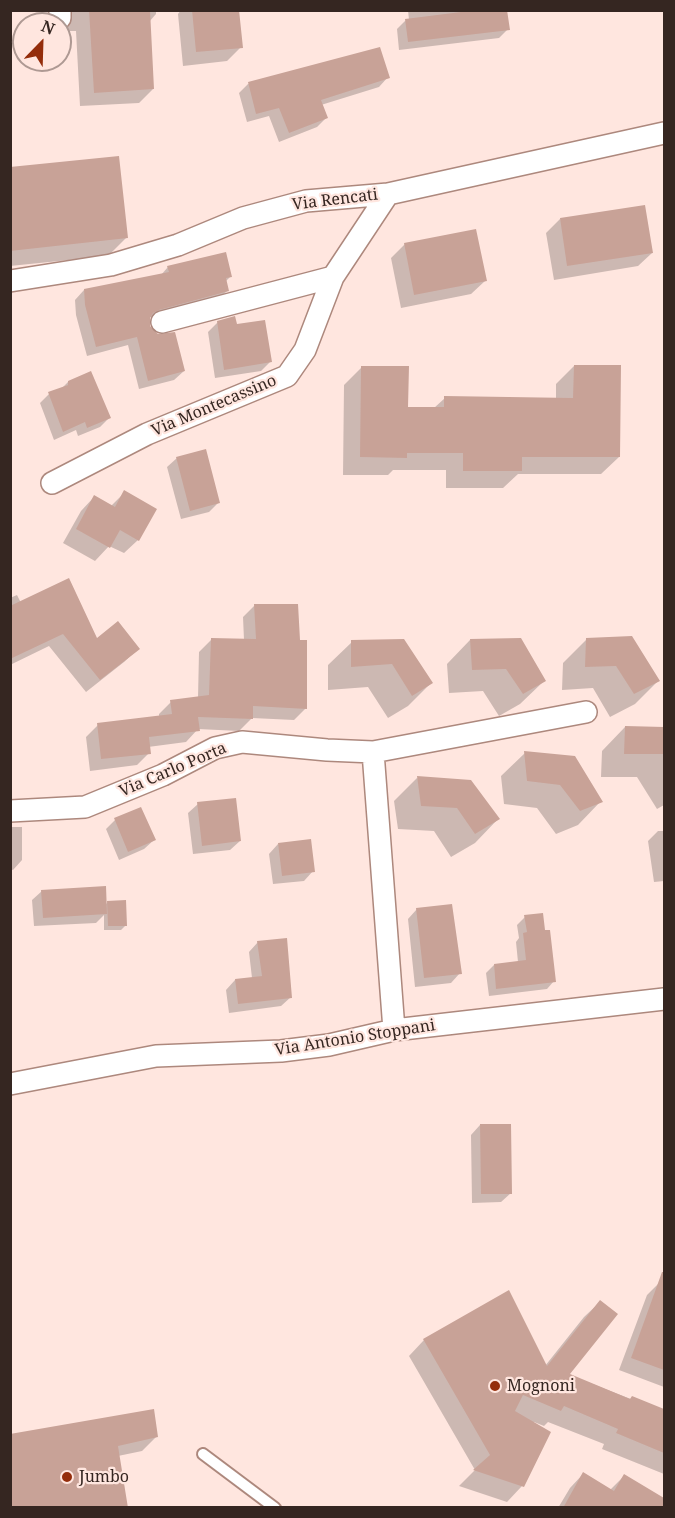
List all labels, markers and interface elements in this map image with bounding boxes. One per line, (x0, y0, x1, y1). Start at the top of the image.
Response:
north arrow (12, 12, 72, 72)
text: N (38, 15, 58, 40)
street label: Via Rencati (291, 185, 379, 215)
street label: Via Montecassino (149, 371, 279, 441)
street label: Via Carlo Porta (116, 739, 230, 801)
street label: Via Antonio Stoppani (273, 1016, 437, 1060)
place label: Mognoni (507, 1376, 575, 1396)
marker: Mognoni (488, 1379, 502, 1393)
place label: Jumbo (79, 1467, 129, 1487)
marker: Jumbo (60, 1470, 74, 1484)

